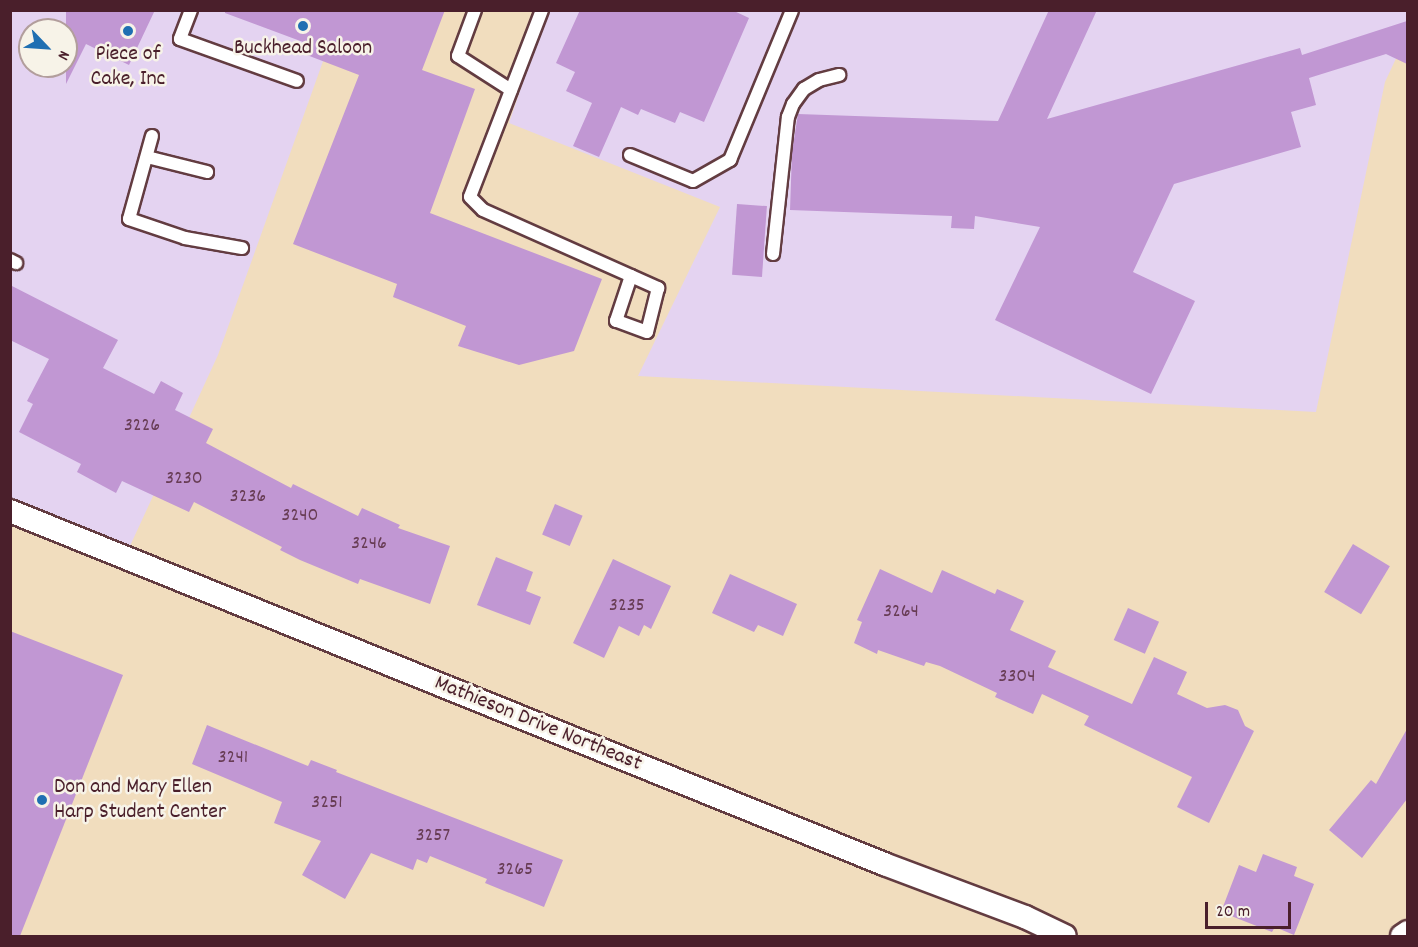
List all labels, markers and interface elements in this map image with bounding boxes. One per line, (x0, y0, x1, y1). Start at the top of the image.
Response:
north arrow (18, 18, 78, 78)
marker: Buckhead Saloon (296, 19, 310, 33)
marker: Piece of Cake, Inc (121, 24, 135, 38)
place label: Buckhead Saloon (234, 36, 372, 62)
place label: Piece of Cake, Inc (91, 41, 165, 92)
text: N (51, 47, 75, 63)
house number: 3226 (124, 414, 160, 438)
house number: 3230 (165, 467, 203, 491)
house number: 3236 (230, 485, 266, 509)
house number: 3240 (282, 504, 318, 528)
house number: 3246 (351, 532, 387, 556)
house number: 3235 (609, 594, 645, 618)
house number: 3264 (883, 600, 919, 624)
house number: 3304 (999, 665, 1035, 689)
street label: Mathieson Drive Northeast (431, 670, 645, 778)
house number: 3241 (218, 746, 248, 770)
place label: Don and Mary Ellen Harp Student Center (54, 774, 226, 825)
house number: 3251 (311, 791, 343, 815)
marker: Don and Mary Ellen Harp Student Center (35, 793, 49, 807)
house number: 3257 (416, 824, 450, 848)
house number: 3265 (497, 858, 533, 882)
scale bar (1208, 890, 1294, 928)
text: 20 m (1216, 900, 1250, 925)

